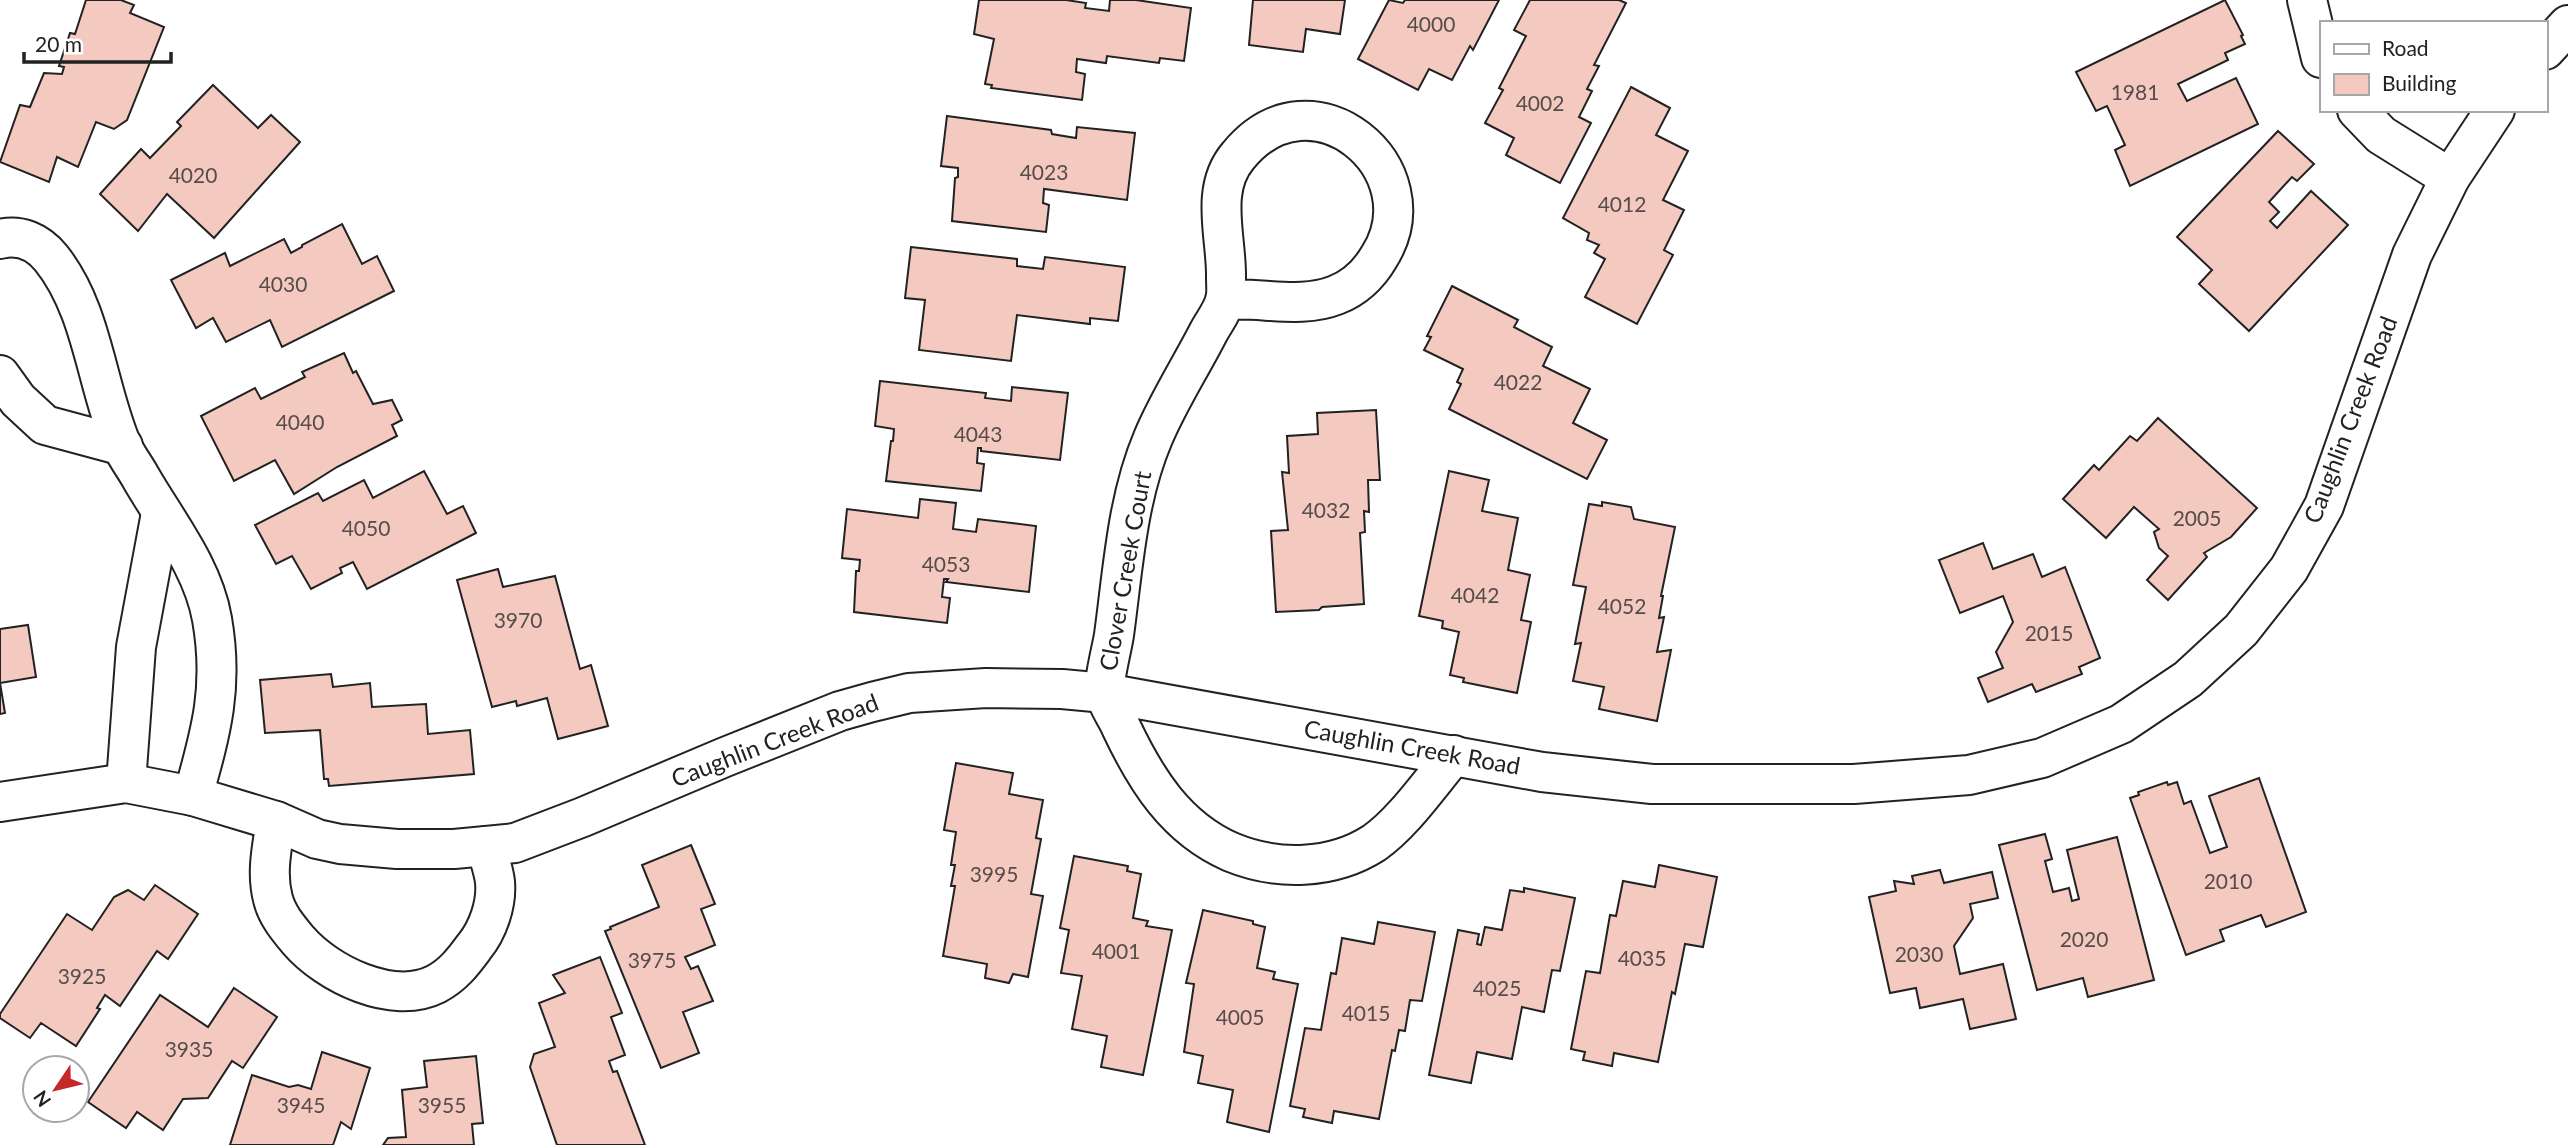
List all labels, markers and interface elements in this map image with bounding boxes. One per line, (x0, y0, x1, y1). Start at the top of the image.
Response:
house number: 4000 (1407, 11, 1455, 36)
scale bar (24, 21, 172, 65)
legend (2320, 21, 2547, 112)
text: 20 m (35, 31, 82, 56)
text: Road (2382, 35, 2429, 60)
text: Building (2382, 70, 2457, 95)
house number: 1981 (2111, 79, 2159, 104)
house number: 4002 (1516, 90, 1564, 115)
house number: 4023 (1020, 159, 1068, 184)
house number: 4020 (169, 162, 217, 187)
house number: 4012 (1598, 191, 1646, 216)
house number: 4030 (259, 271, 307, 296)
street label: Caughlin Creek Road (2297, 312, 2402, 527)
house number: 4022 (1494, 369, 1542, 394)
house number: 4040 (276, 409, 324, 434)
house number: 4043 (954, 421, 1002, 446)
street label: Clover Creek Court (1093, 468, 1156, 673)
house number: 4032 (1302, 497, 1350, 522)
house number: 2005 (2173, 505, 2221, 530)
house number: 4050 (342, 515, 390, 540)
house number: 4053 (922, 551, 970, 576)
house number: 4042 (1451, 582, 1499, 607)
house number: 4052 (1598, 593, 1646, 618)
house number: 3970 (494, 607, 542, 632)
house number: 2015 (2025, 620, 2073, 645)
street label: Caughlin Creek Road (667, 687, 882, 792)
street label: Caughlin Creek Road (1302, 713, 1523, 780)
house number: 3995 (970, 861, 1018, 886)
house number: 2010 (2204, 868, 2252, 893)
house number: 2020 (2060, 926, 2108, 951)
house number: 4001 (1092, 938, 1140, 963)
house number: 2030 (1895, 941, 1943, 966)
house number: 4035 (1618, 945, 1666, 970)
house number: 3975 (628, 947, 676, 972)
house number: 3925 (58, 963, 106, 988)
house number: 4025 (1473, 975, 1521, 1000)
house number: 4015 (1342, 1000, 1390, 1025)
house number: 4005 (1216, 1004, 1264, 1029)
house number: 3935 (165, 1036, 213, 1061)
north arrow (21, 1054, 91, 1124)
text: N (28, 1086, 55, 1112)
house number: 3945 (277, 1092, 325, 1117)
house number: 3955 (418, 1092, 466, 1117)

